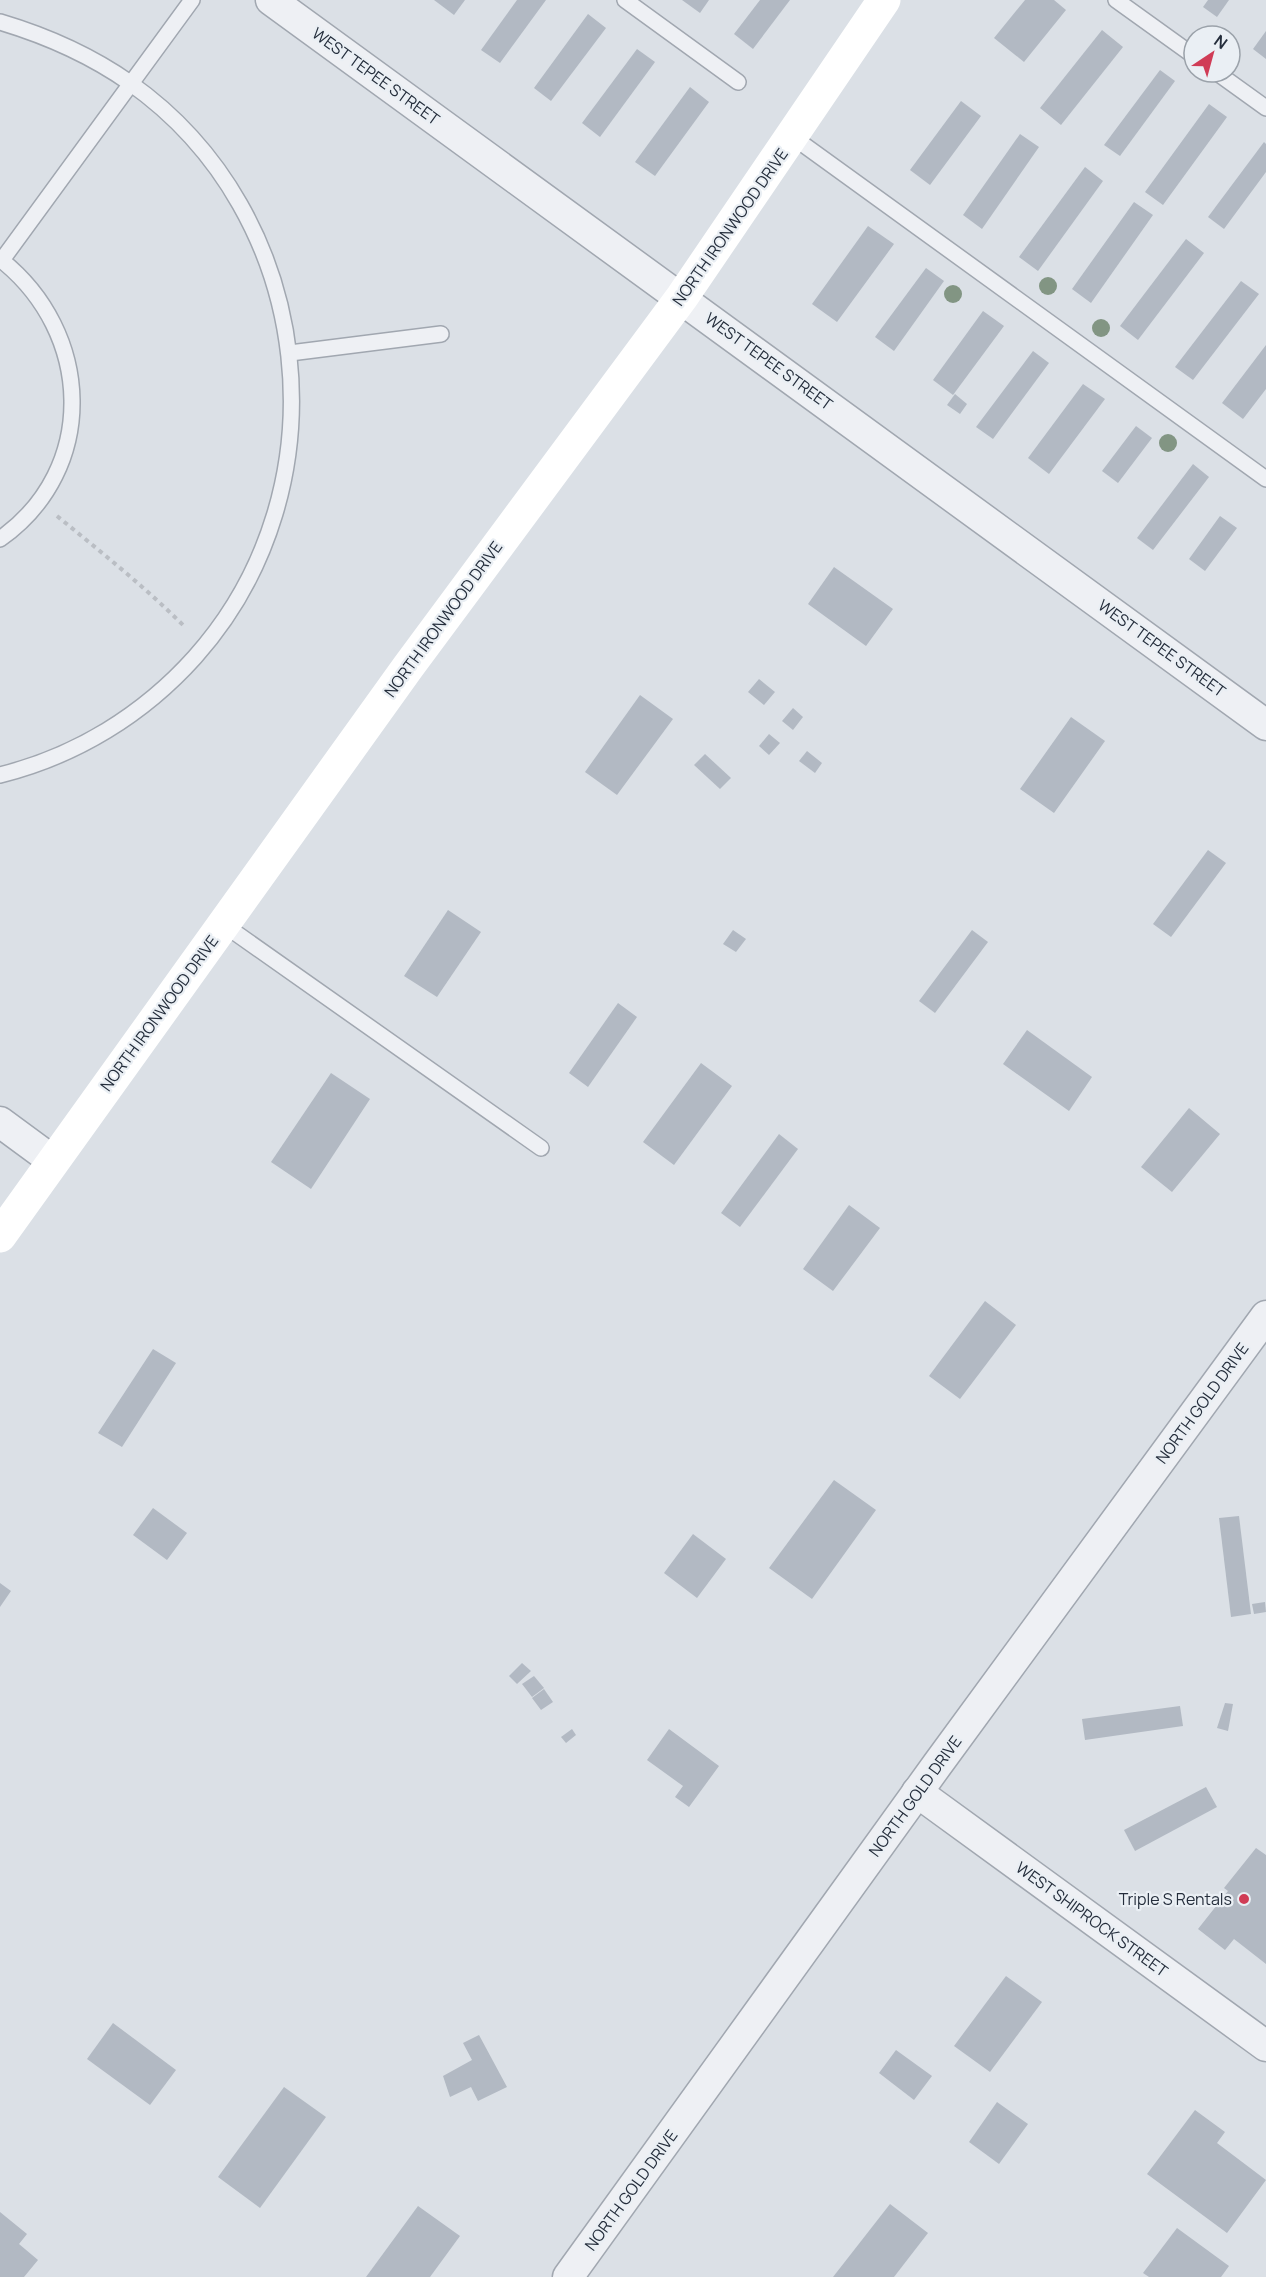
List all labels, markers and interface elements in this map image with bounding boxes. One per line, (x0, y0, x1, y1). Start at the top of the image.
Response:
street label: WEST TEPEE STREET (308, 22, 445, 130)
north arrow (1182, 24, 1242, 84)
text: N (1210, 30, 1232, 54)
street label: NORTH IRONWOOD DRIVE (667, 144, 793, 310)
street label: WEST TEPEE STREET (701, 307, 838, 415)
street label: NORTH IRONWOOD DRIVE (379, 537, 507, 701)
street label: WEST TEPEE STREET (1094, 594, 1231, 702)
street label: NORTH IRONWOOD DRIVE (95, 931, 223, 1095)
street label: NORTH GOLD DRIVE (1151, 1338, 1253, 1468)
street label: NORTH GOLD DRIVE (864, 1731, 966, 1861)
street label: WEST SHIPROCK STREET (1012, 1856, 1173, 1982)
place label: Triple S Rentals (1119, 1888, 1232, 1910)
marker: Triple S Rentals (1237, 1892, 1251, 1906)
street label: NORTH GOLD DRIVE (580, 2125, 682, 2255)

